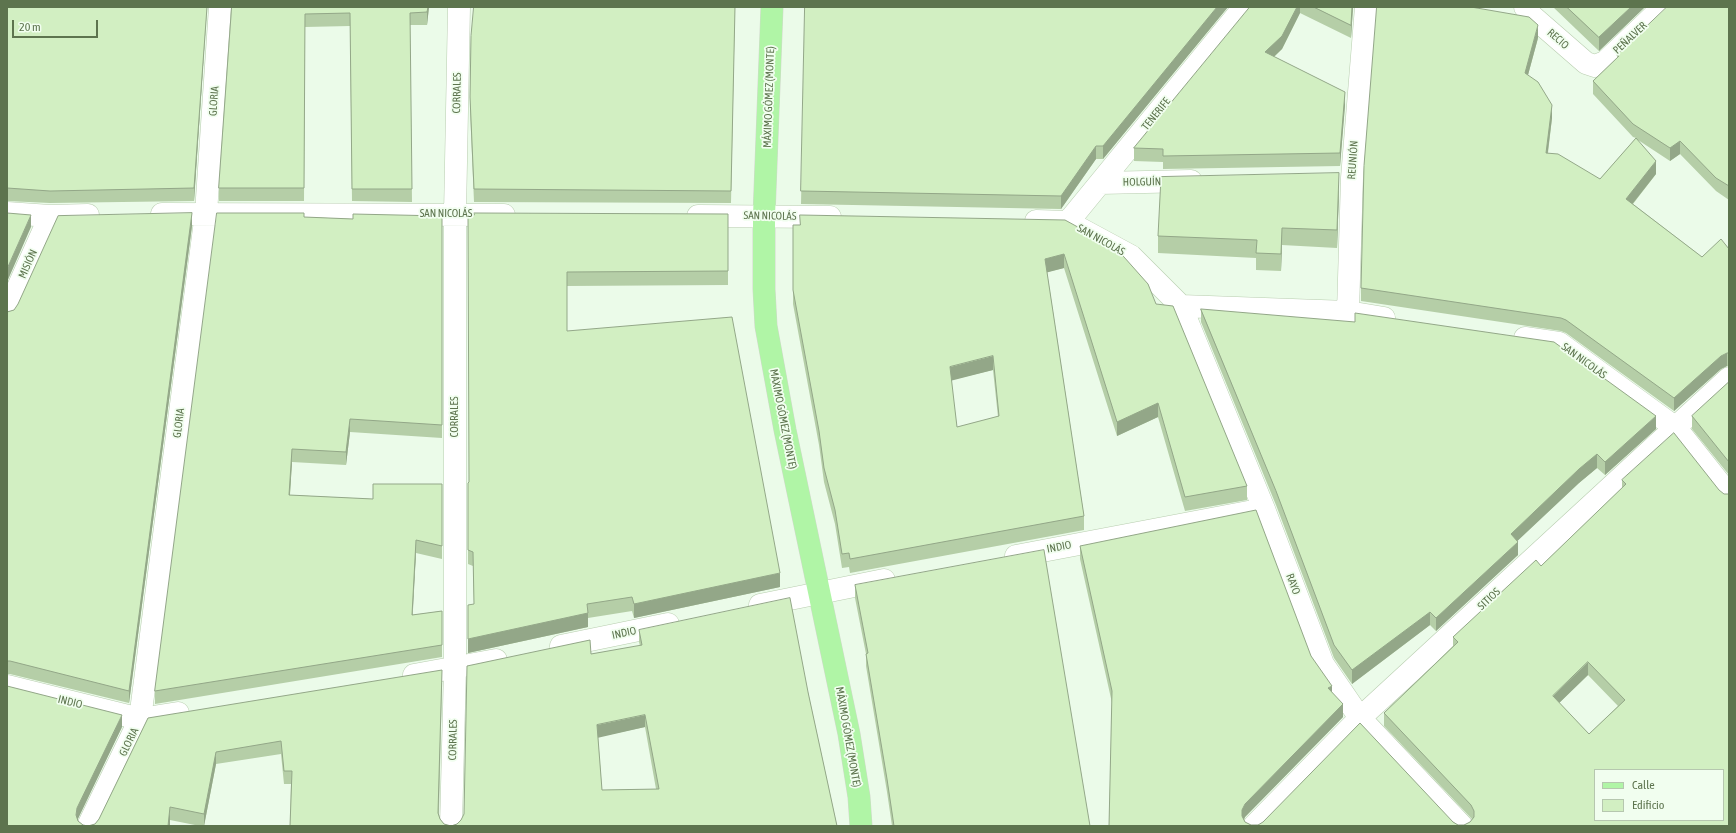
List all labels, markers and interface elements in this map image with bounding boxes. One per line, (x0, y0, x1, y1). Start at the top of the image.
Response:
scale bar (14, 12, 100, 38)
street label: PEÑALVER (1610, 19, 1650, 57)
text: 20 m (19, 20, 41, 34)
street label: RECIO (1544, 26, 1572, 52)
street label: MÁXIMO GÓMEZ (MONTE) (761, 46, 777, 148)
street label: CORRALES (450, 72, 464, 114)
street label: GLORIA (206, 86, 222, 116)
street label: TENERIFE (1139, 95, 1173, 133)
street label: REUNIÓN (1345, 140, 1361, 180)
street label: HOLGUÍN (1123, 175, 1161, 189)
street label: SAN NICOLÁS (420, 207, 472, 221)
street label: SAN NICOLÁS (744, 209, 796, 223)
street label: SAN NICOLÁS (1075, 221, 1127, 259)
street label: MISIÓN (16, 247, 40, 281)
street label: SAN NICOLÁS (1559, 340, 1609, 382)
street label: MÁXIMO GÓMEZ (MONTE) (767, 368, 799, 470)
street label: CORRALES (448, 396, 462, 438)
street label: GLORIA (171, 407, 187, 439)
street label: INDIO (1046, 538, 1072, 556)
street label: RAYO (1283, 572, 1303, 596)
street label: SITIOS (1475, 585, 1503, 613)
street label: INDIO (611, 624, 637, 642)
street label: MÁXIMO GÓMEZ (MONTE) (833, 686, 863, 788)
street label: INDIO (56, 693, 84, 711)
street label: CORRALES (446, 719, 460, 761)
street label: GLORIA (116, 726, 142, 758)
legend (1594, 769, 1724, 821)
text: Calle (1632, 778, 1655, 792)
text: Edificio (1632, 798, 1664, 812)

